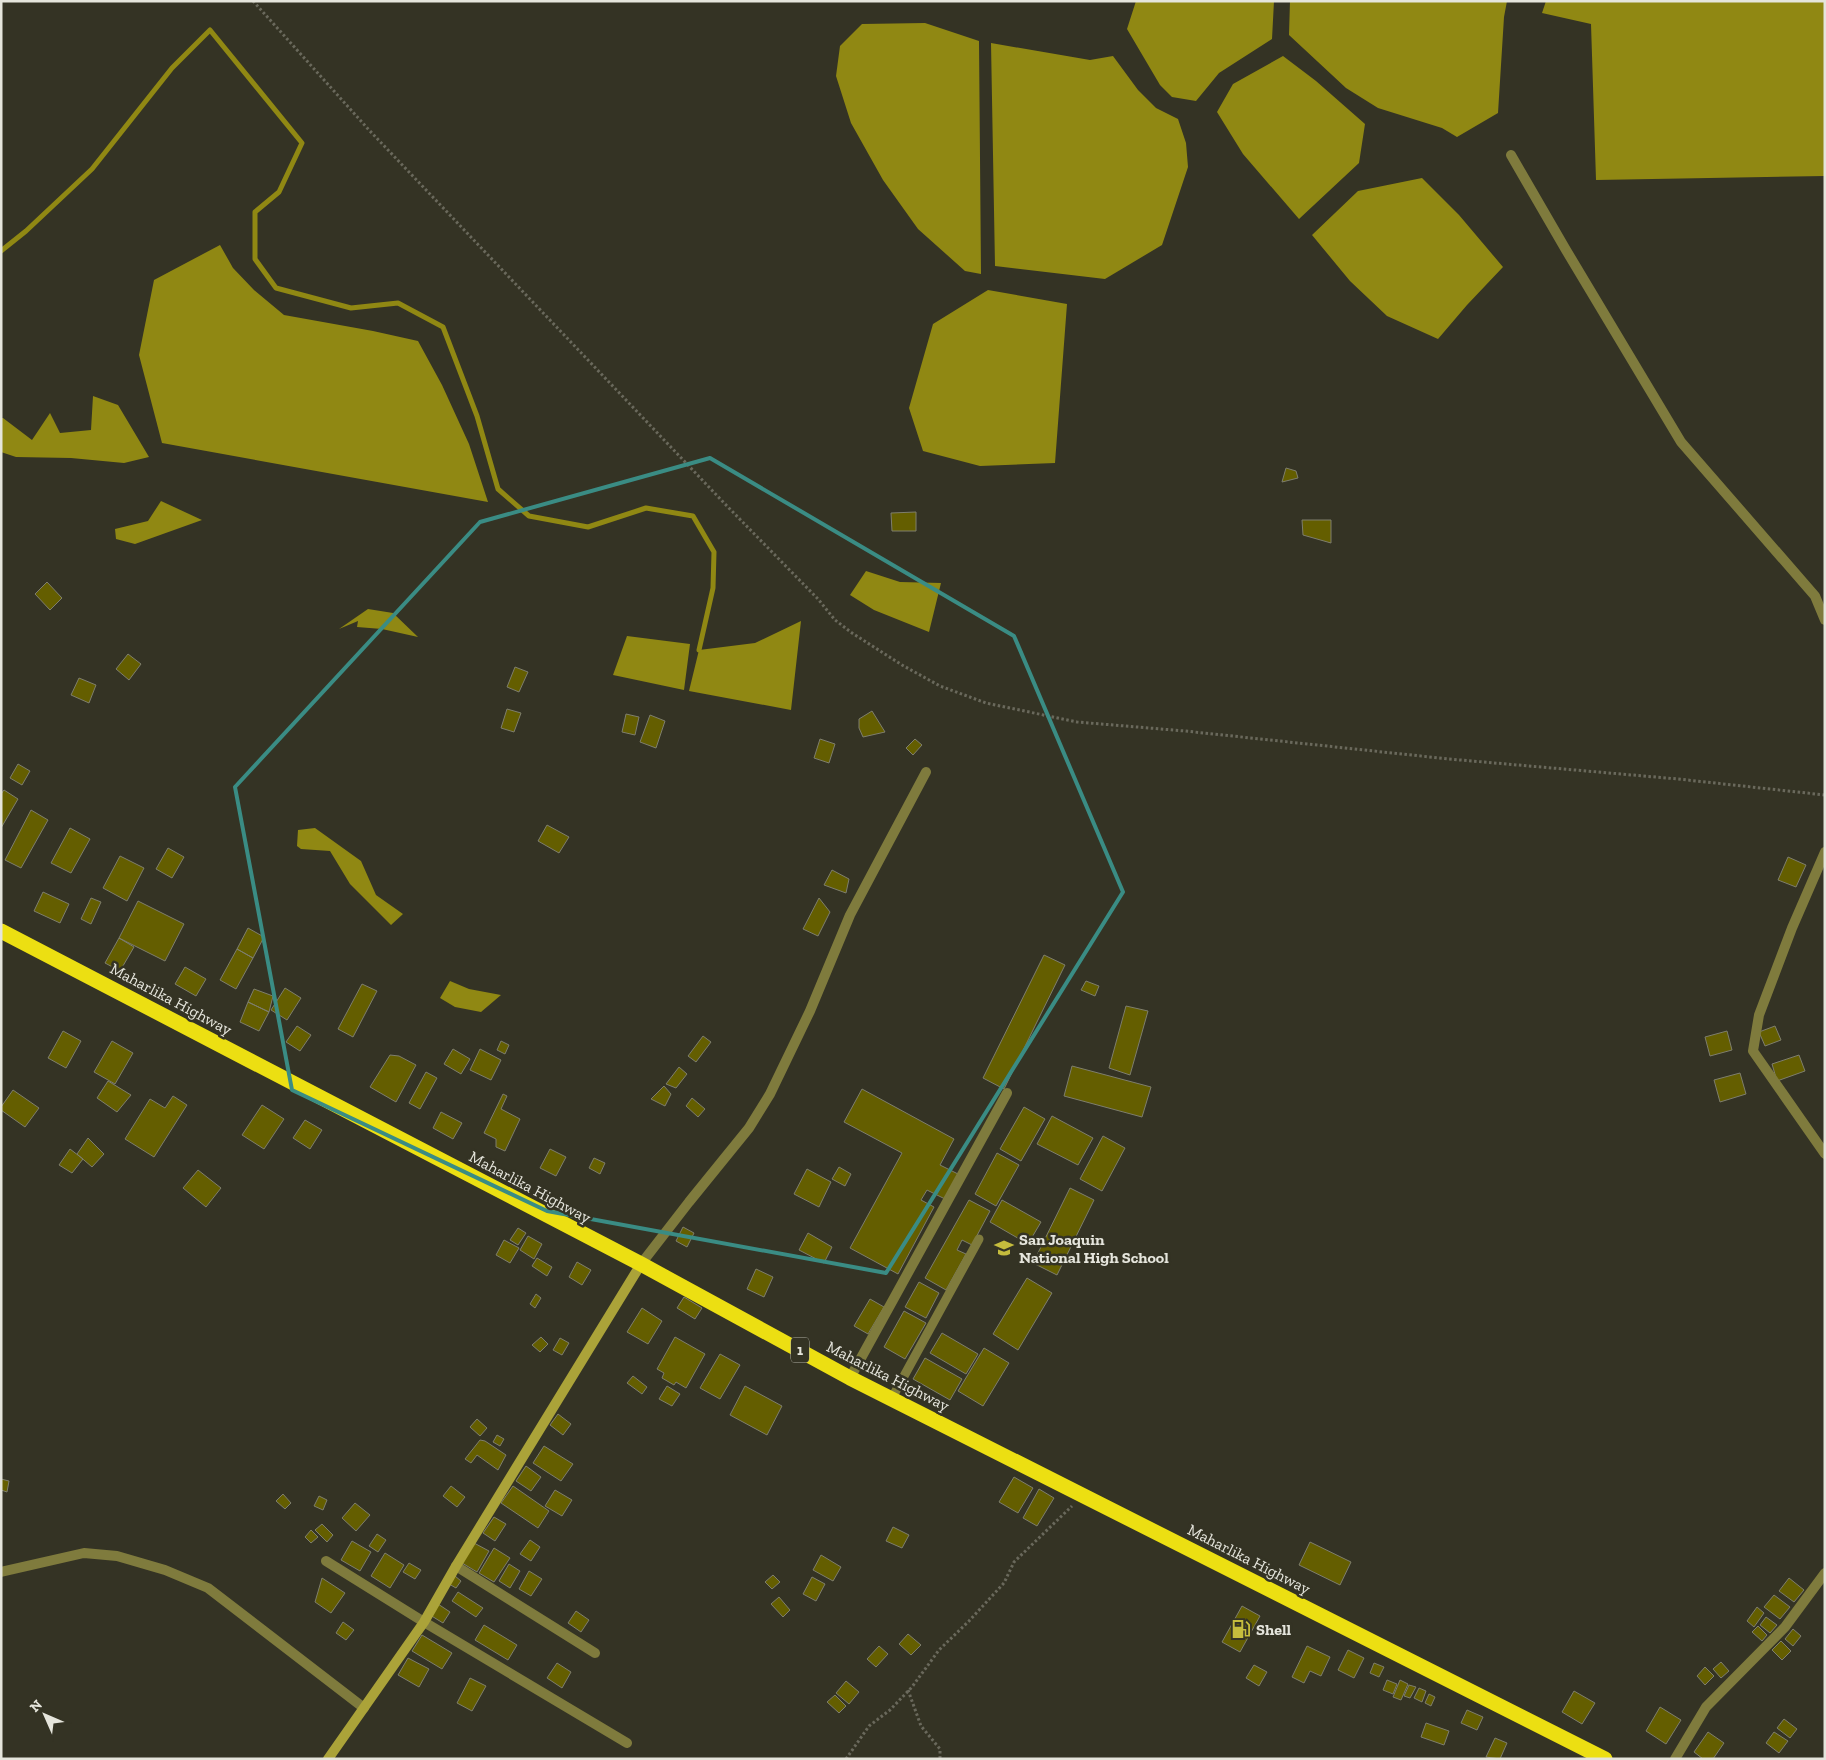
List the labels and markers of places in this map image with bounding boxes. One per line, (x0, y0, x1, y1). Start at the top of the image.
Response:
place label: San Joaquin National High School (1019, 1230, 1169, 1267)
school or university icon: San Joaquin National High School (993, 1237, 1015, 1259)
fuel station icon: Shell (1230, 1618, 1252, 1640)
place label: Shell (1256, 1620, 1291, 1639)

